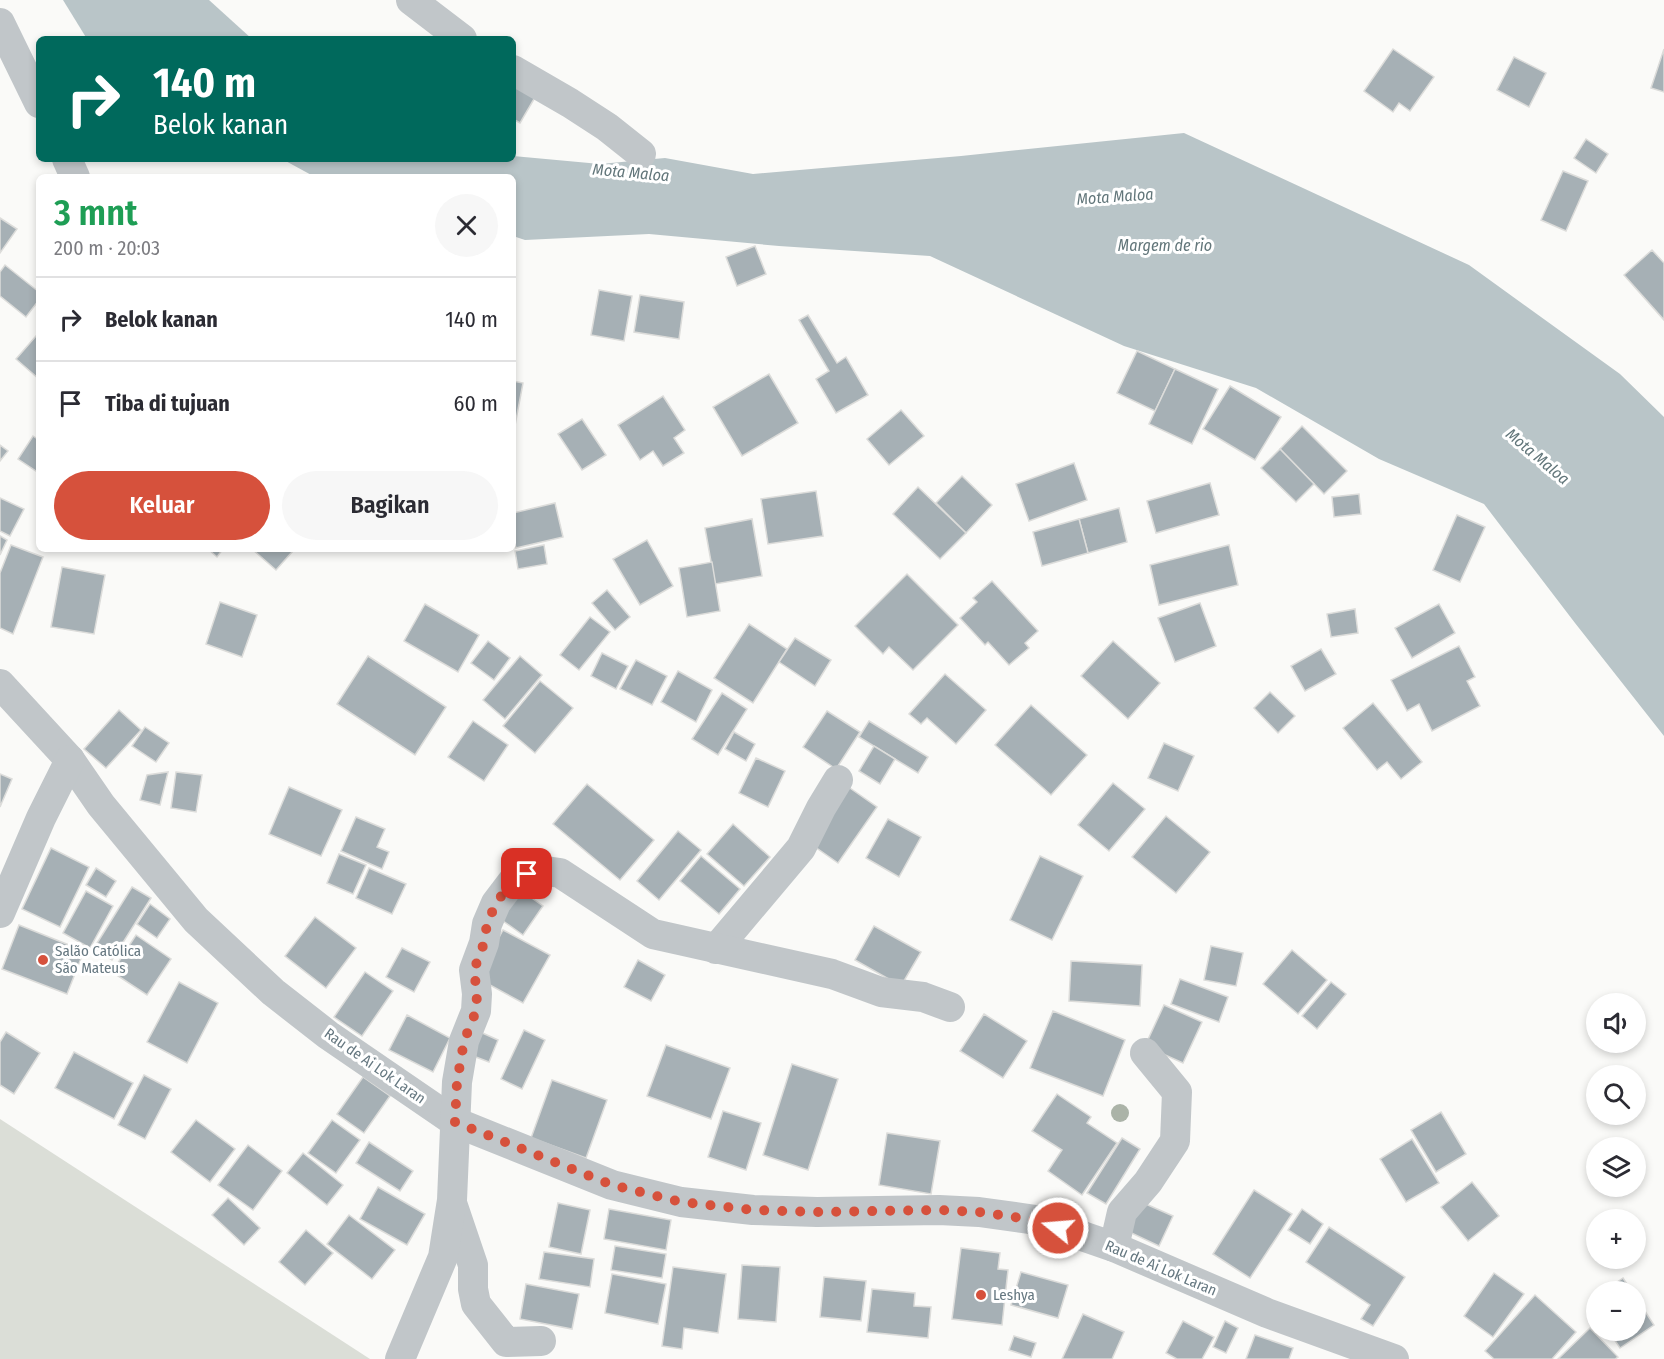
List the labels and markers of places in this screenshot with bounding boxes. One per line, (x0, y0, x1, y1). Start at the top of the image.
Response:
pin (501, 848, 552, 899)
place label: Salão Católica São Mateus (55, 942, 141, 977)
marker: Salão Católica São Mateus (36, 953, 50, 967)
place label: Leshya (993, 1286, 1035, 1304)
marker: Leshya (974, 1288, 988, 1302)

